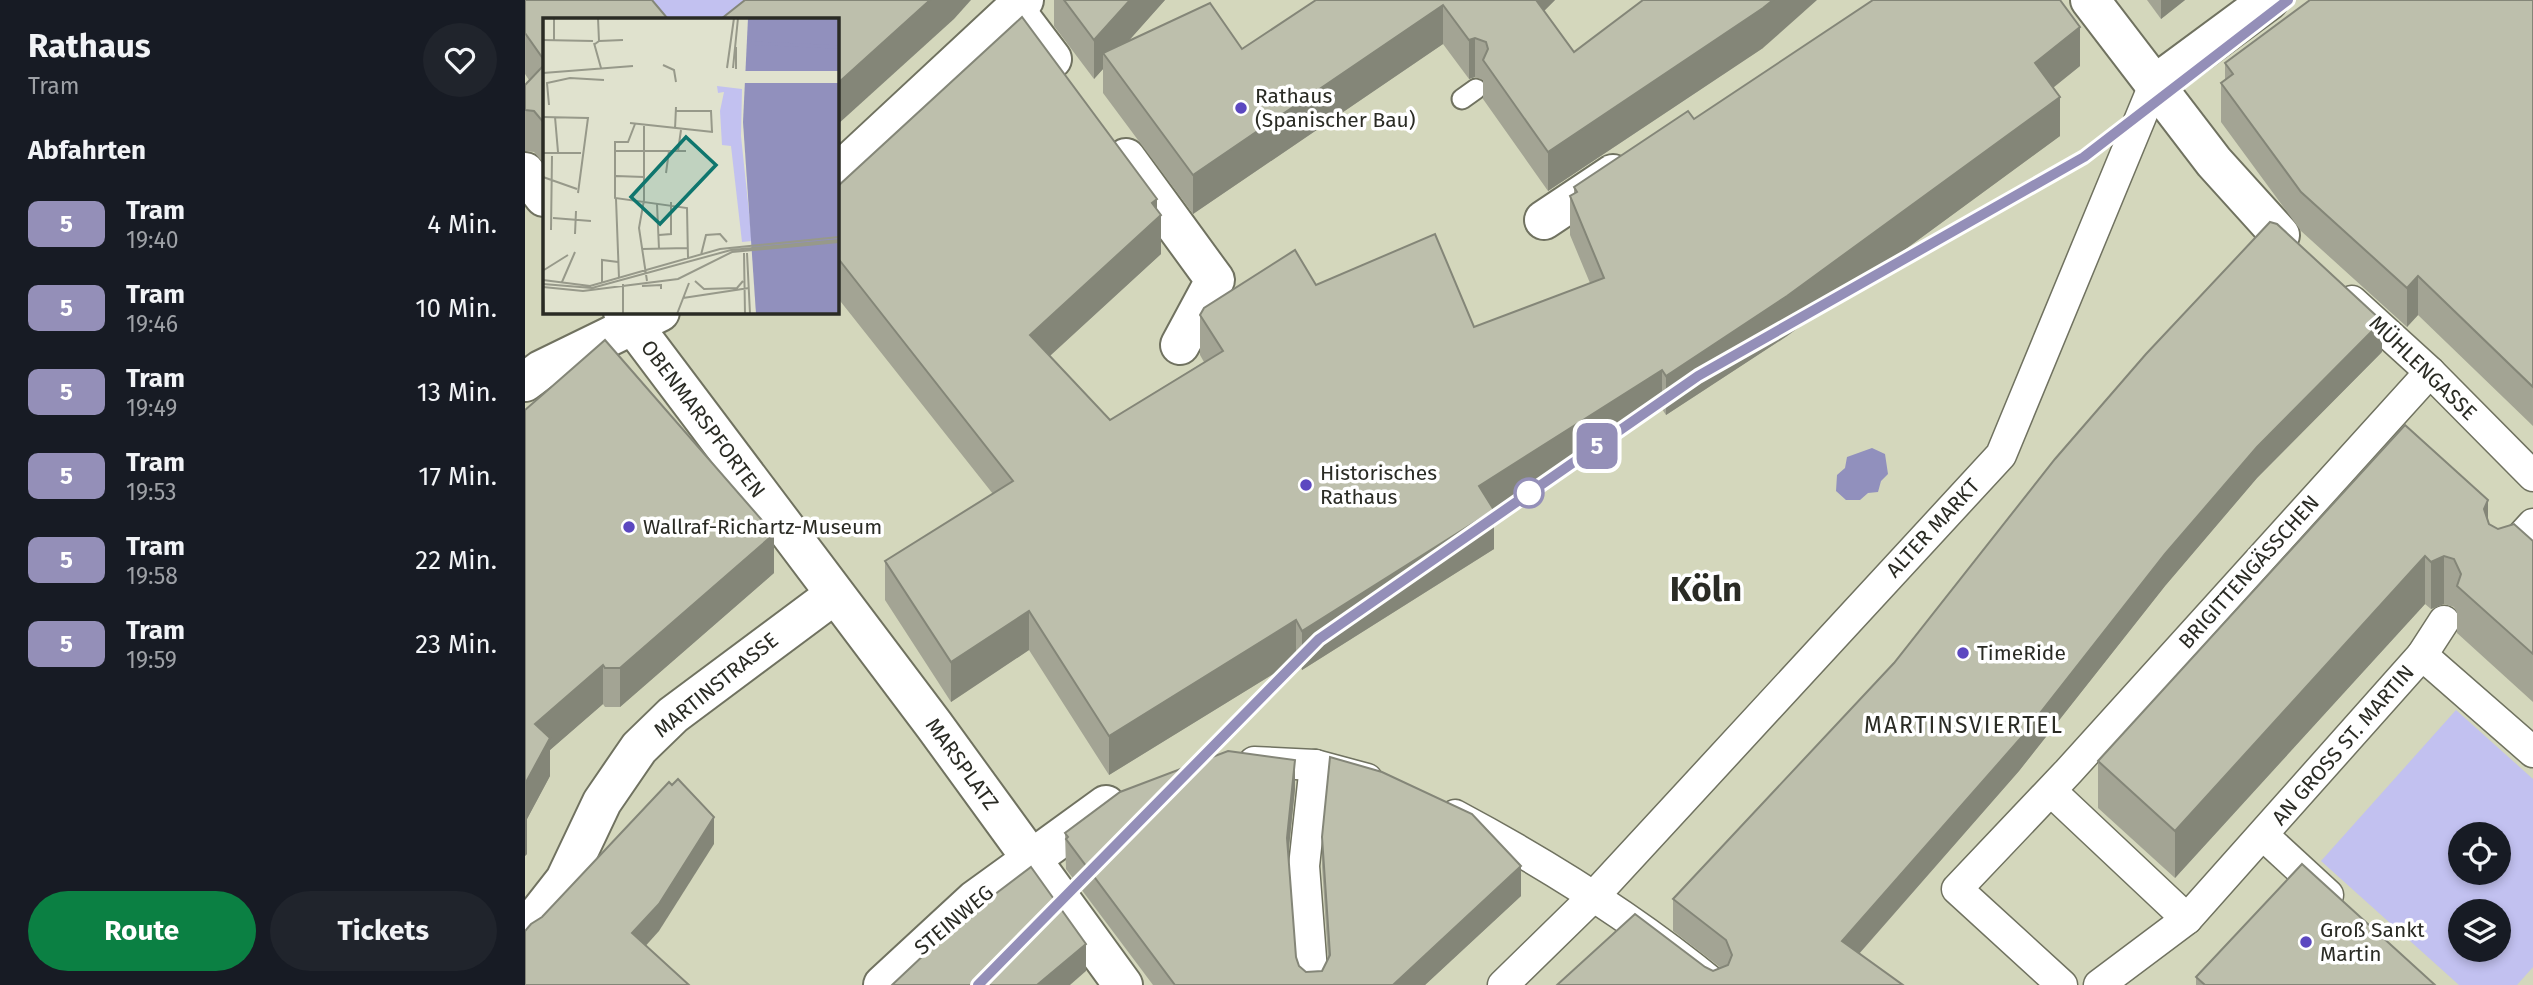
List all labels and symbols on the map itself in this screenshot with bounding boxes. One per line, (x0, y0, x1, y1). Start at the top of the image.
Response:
inset map (543, 18, 838, 313)
place label: Rathaus (Spanischer Bau) (1255, 83, 1416, 133)
marker: Rathaus (Spanischer Bau) (1233, 100, 1249, 116)
street label: MÜHLENGASSE (2364, 310, 2482, 426)
street label: OBENMARSPFORTEN (635, 335, 771, 503)
line badge: 5 (1574, 423, 1620, 469)
place label: Historisches Rathaus (1320, 460, 1437, 510)
street label: ALTER MARKT (1881, 473, 1985, 583)
marker: Historisches Rathaus (1298, 477, 1314, 493)
unlabelled marker (1514, 478, 1544, 508)
street label: BRIGITTENGÄSSCHEN (2173, 490, 2325, 654)
place label: Wallraf-Richartz-Museum (643, 514, 882, 540)
marker: Wallraf-Richartz-Museum (621, 519, 637, 535)
district label: Köln (1670, 568, 1742, 610)
street label: MARTINSTRASSE (649, 627, 783, 743)
place label: TimeRide (1977, 640, 2066, 666)
marker: TimeRide (1955, 645, 1971, 661)
street label: AN GROSS ST. MARTIN (2266, 660, 2420, 830)
district label: MARTINSVIERTEL (1864, 711, 2064, 739)
street label: MARSPLATZ (920, 713, 1004, 815)
street label: STEINWEG (909, 879, 999, 961)
place label: Groß Sankt Martin (2320, 917, 2425, 967)
marker: Groß Sankt Martin (2298, 934, 2314, 950)

